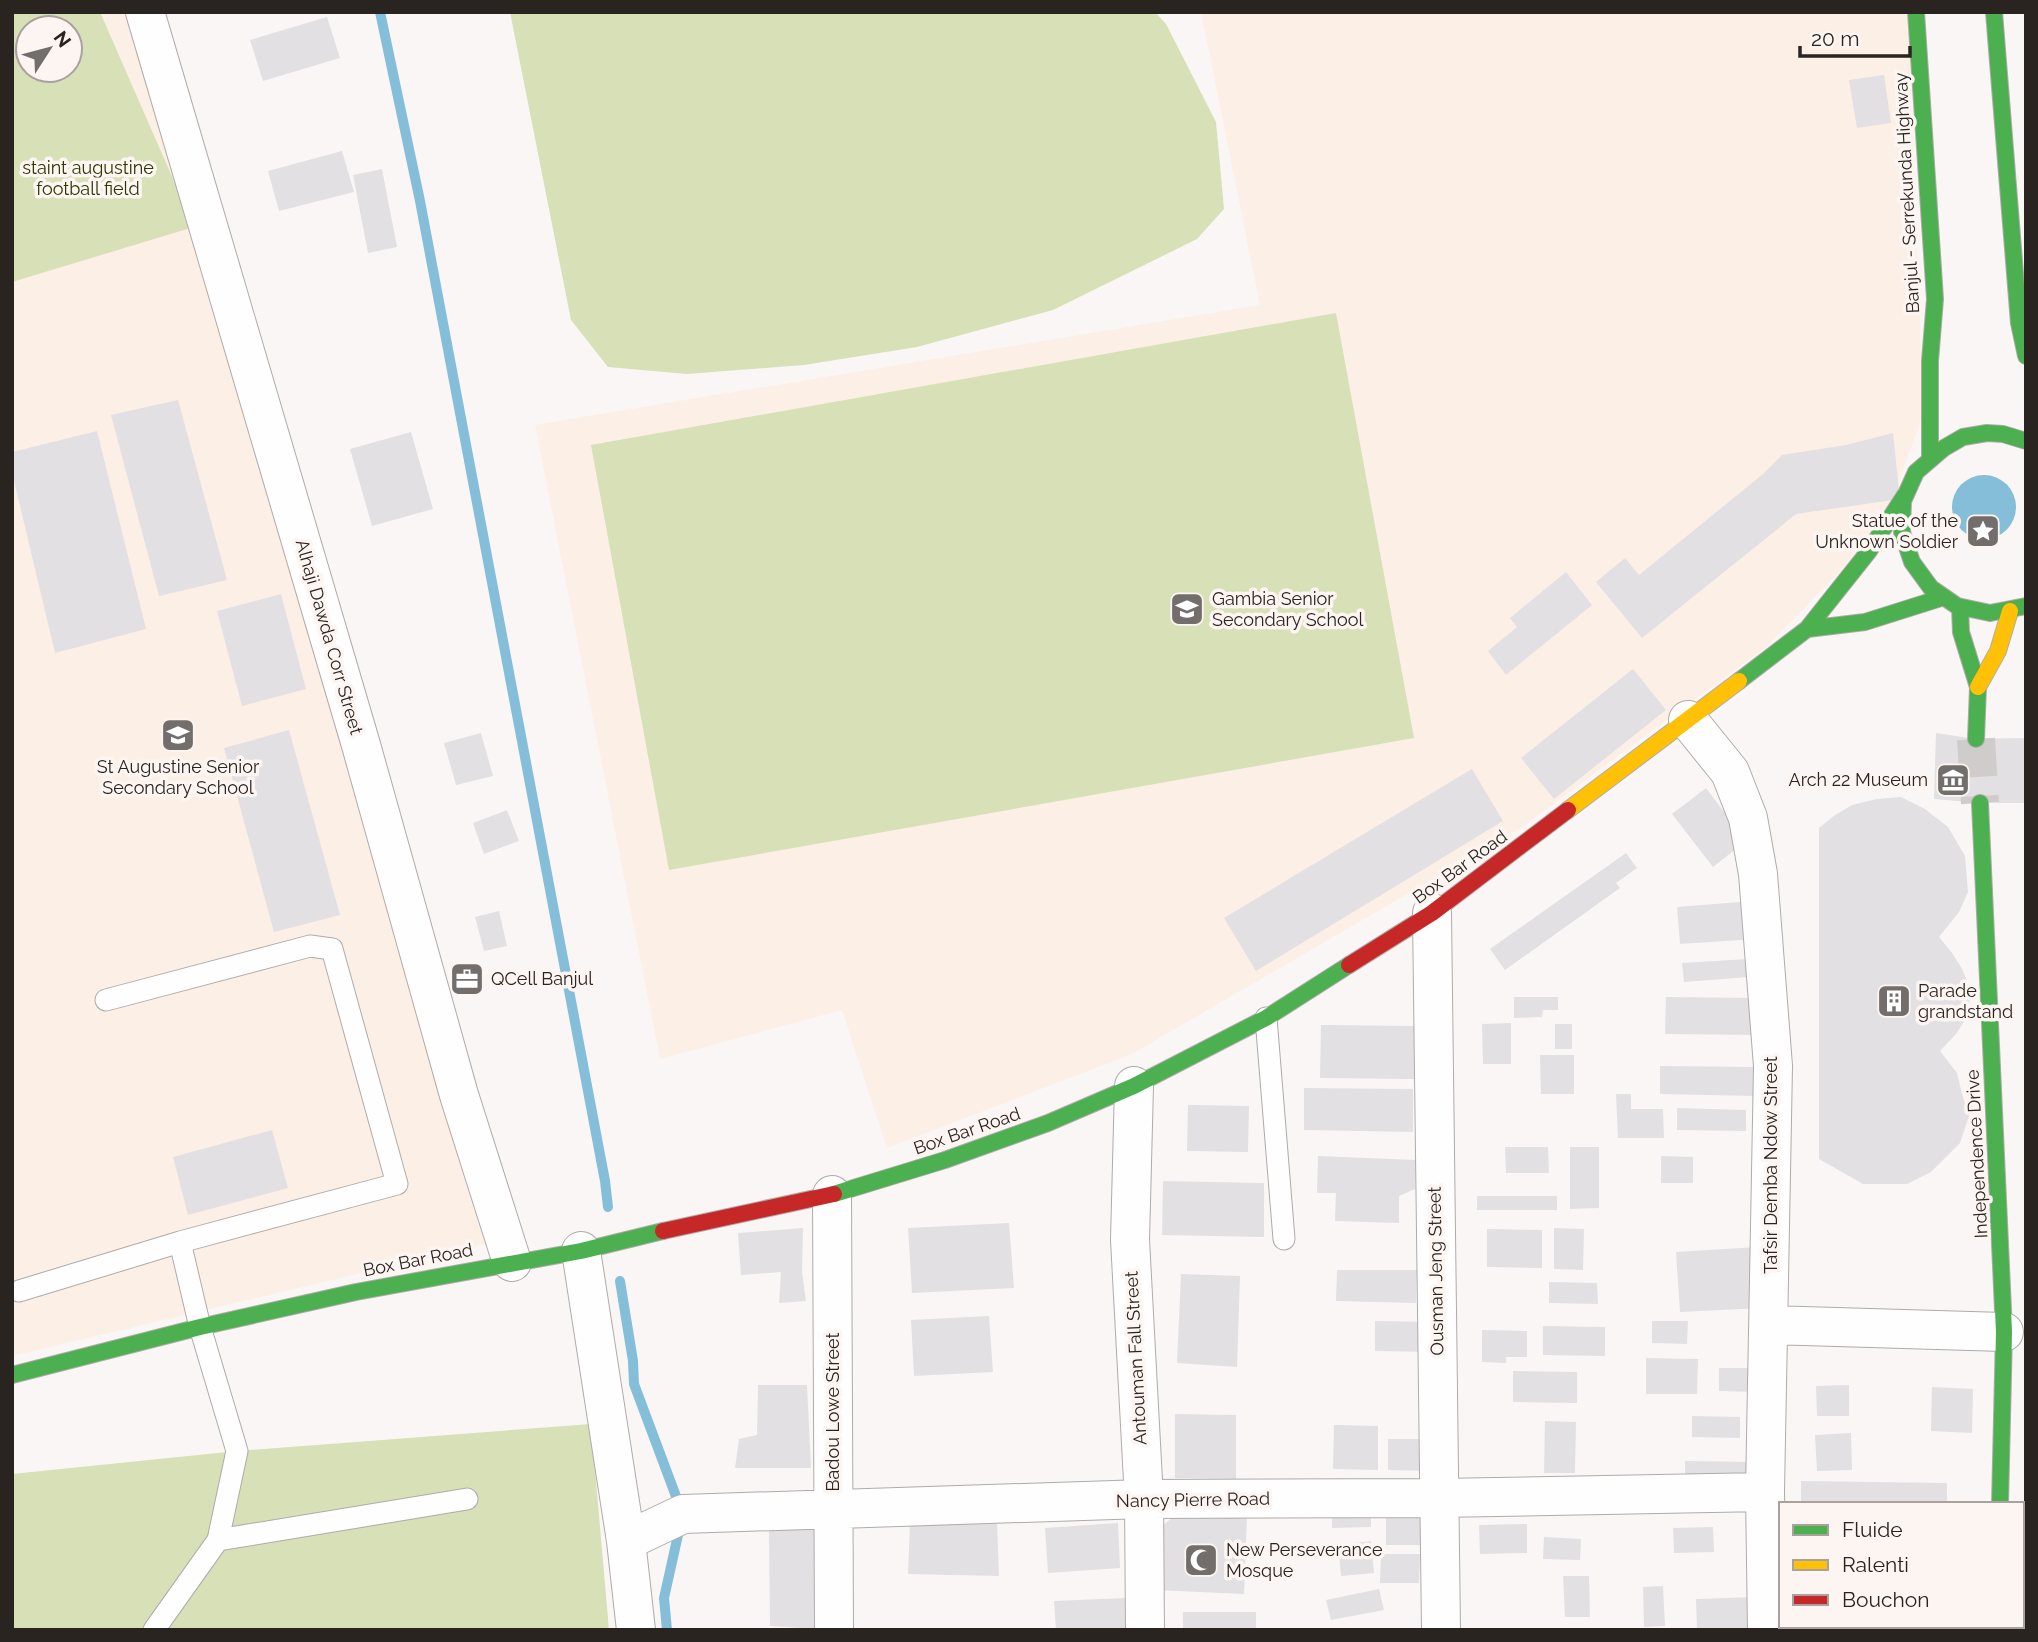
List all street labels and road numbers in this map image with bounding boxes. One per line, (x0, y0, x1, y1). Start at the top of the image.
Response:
street label: Banjul - Serrekunda Highway (1890, 72, 1923, 314)
street label: Alhaji Dawda Corr Street (292, 537, 367, 737)
street label: Box Bar Road (1408, 825, 1511, 908)
street label: Tafsir Demba Ndow Street (1760, 1056, 1781, 1274)
street label: Independence Drive (1962, 1069, 1991, 1239)
street label: Box Bar Road (911, 1102, 1023, 1159)
street label: Ousman Jeng Street (1424, 1186, 1447, 1356)
street label: Box Bar Road (361, 1239, 475, 1280)
street label: Antouman Fall Street (1120, 1270, 1151, 1446)
street label: Badou Lowe Street (822, 1332, 843, 1492)
street label: Nancy Pierre Road (1116, 1488, 1270, 1511)

